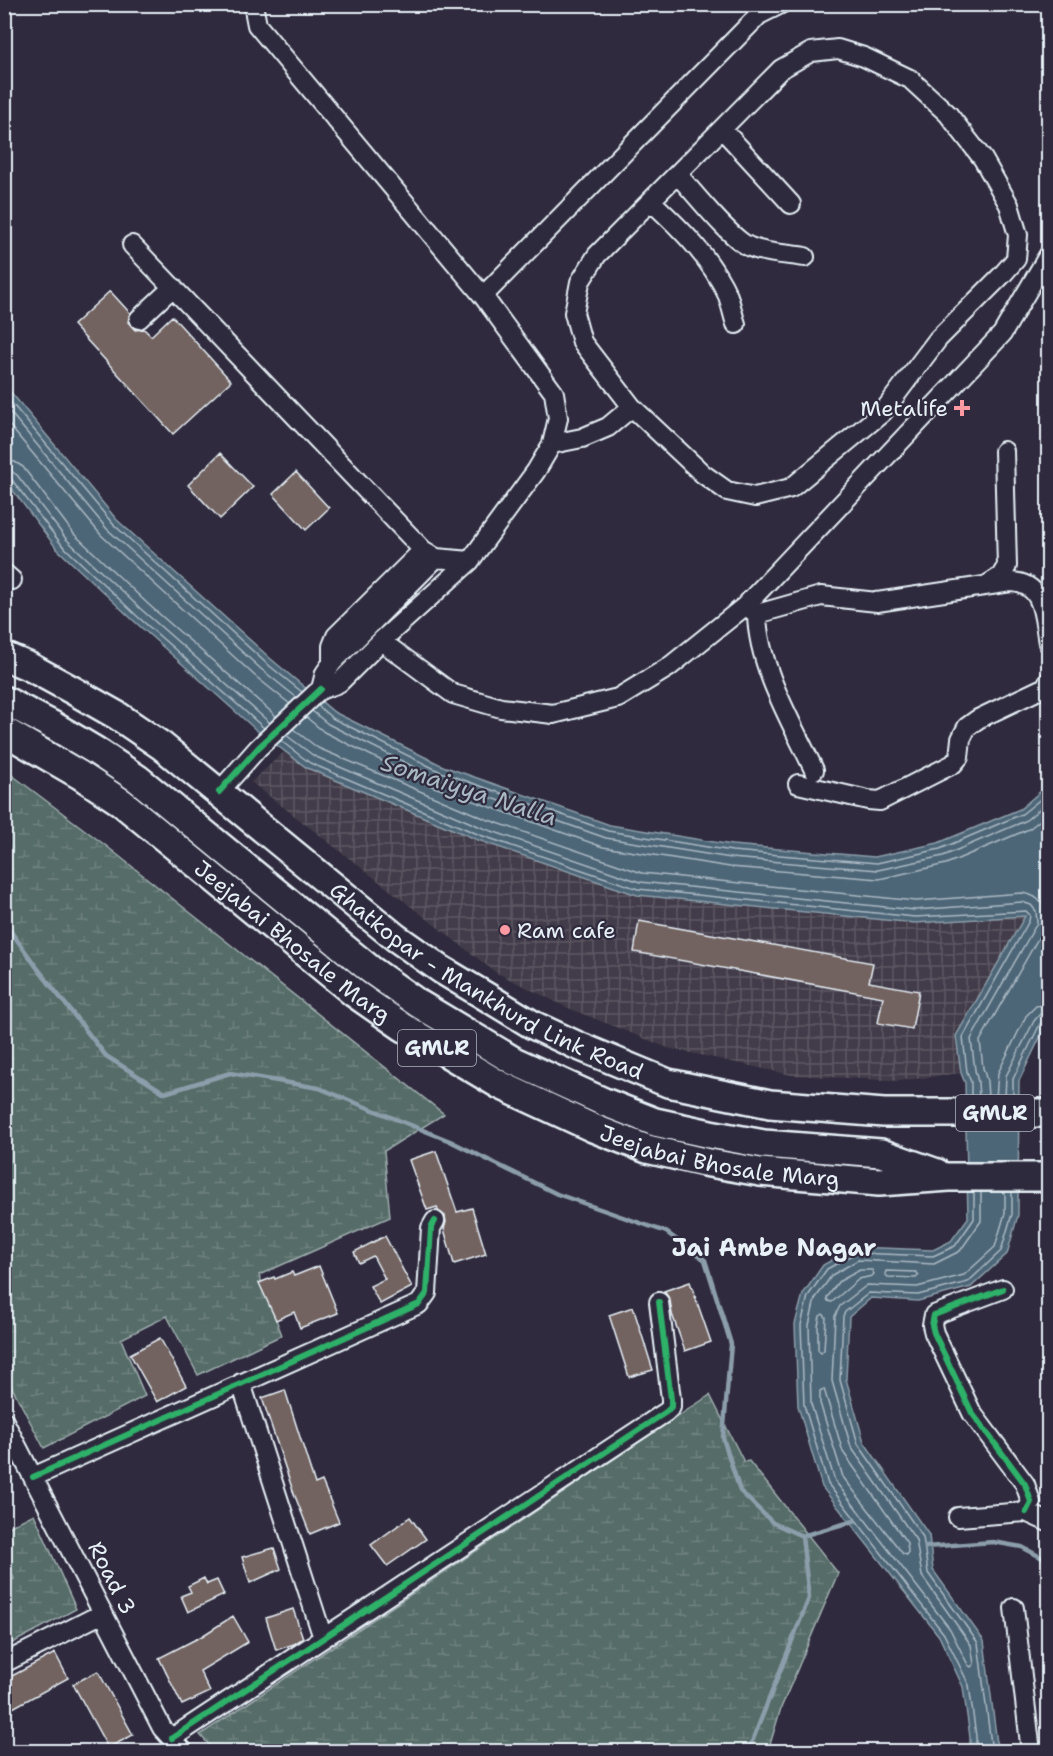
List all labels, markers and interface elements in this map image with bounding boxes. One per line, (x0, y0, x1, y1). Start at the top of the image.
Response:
place label: Metalife (860, 394, 948, 423)
marker: Metalife (953, 399, 971, 417)
water label: Somaiyya Nalla (377, 746, 561, 834)
street label: Jeejabai Bhosale Marg (188, 853, 397, 1029)
street label: Ghatkopar - Mankhurd Link Road (324, 875, 648, 1086)
place label: Ram cafe (517, 916, 616, 945)
marker: Ram cafe (498, 923, 512, 937)
road number: GMLR (398, 1030, 476, 1066)
road number: GMLR (956, 1095, 1034, 1131)
street label: Jeejabai Bhosale Marg (596, 1118, 841, 1193)
district label: Jai Ambe Nagar (671, 1232, 877, 1264)
street label: Road 3 (81, 1537, 143, 1619)

